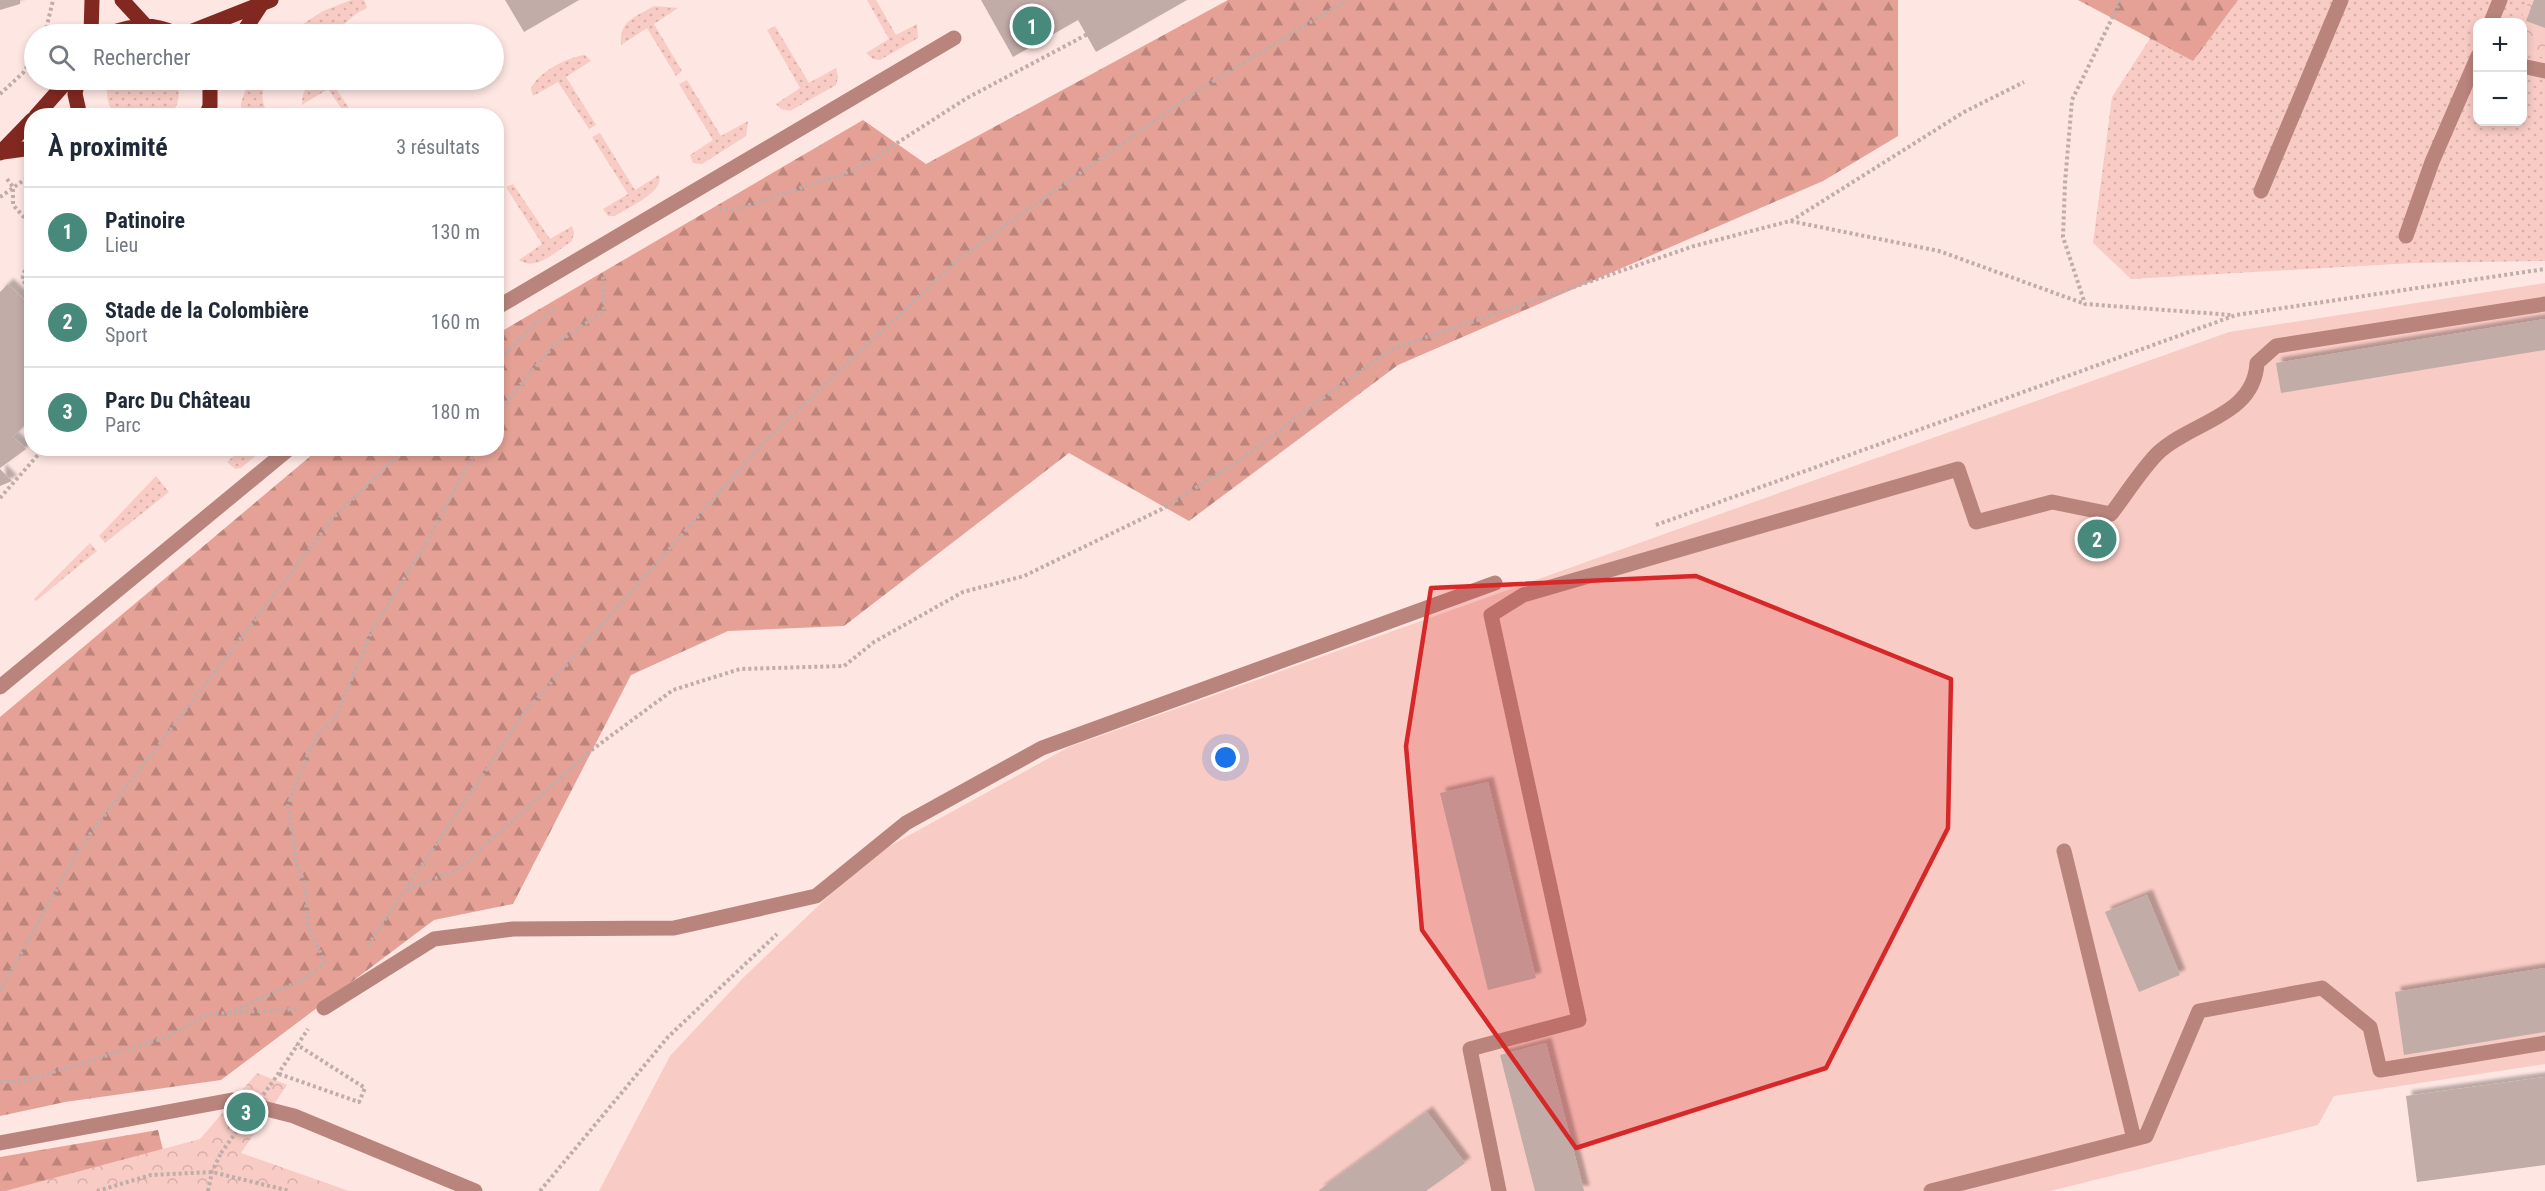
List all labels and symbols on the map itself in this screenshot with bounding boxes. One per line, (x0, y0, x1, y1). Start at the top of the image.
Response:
pin: 1 (1012, 3, 1052, 48)
pin: 2 (2078, 516, 2116, 562)
your location (1211, 743, 1240, 772)
pin: 3 (226, 1090, 266, 1134)

